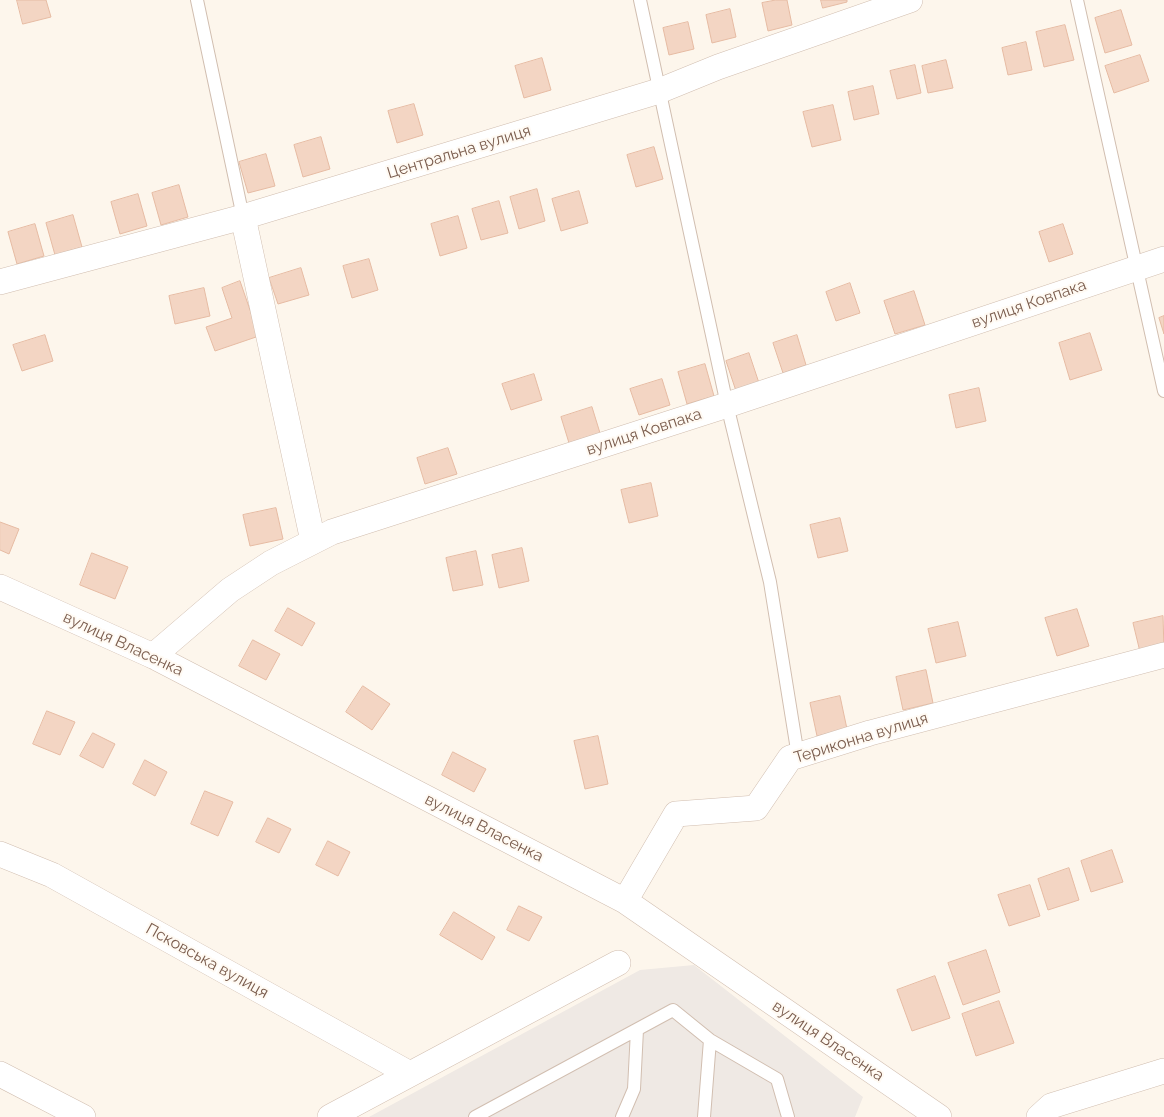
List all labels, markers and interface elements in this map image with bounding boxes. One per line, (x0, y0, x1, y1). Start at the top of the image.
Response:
street label: Центральна вулиця (385, 121, 533, 183)
street label: вулиця Ковпака (969, 275, 1089, 333)
street label: вулиця Ковпака (584, 404, 704, 460)
street label: вулиця Власенка (60, 608, 186, 680)
street label: Териконна вулиця (792, 709, 930, 767)
street label: вулиця Власенка (422, 790, 546, 866)
street label: Псковська вулиця (142, 919, 272, 1003)
street label: вулиця Власенка (769, 997, 887, 1085)

